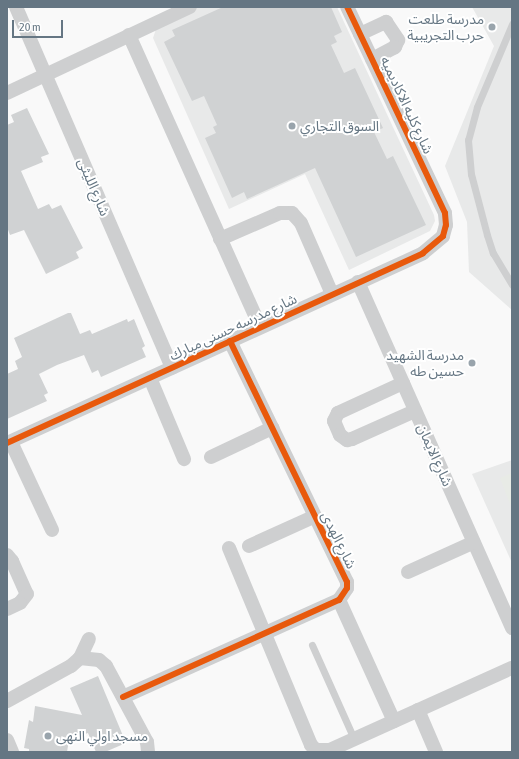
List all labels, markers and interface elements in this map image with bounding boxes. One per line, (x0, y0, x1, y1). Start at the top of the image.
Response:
place label: مدرسة طلعت حرب التجريبية (407, 11, 484, 44)
scale bar (14, 12, 65, 38)
text: 20 m (19, 20, 41, 34)
marker: مدرسة طلعت حرب التجريبية (487, 22, 497, 32)
street label: شارع كليه الاكاديميه (377, 54, 437, 156)
place label: السوق التجاري (300, 118, 379, 134)
marker: السوق التجاري (287, 121, 297, 131)
street label: شارع الليثى (74, 156, 114, 218)
street label: شارع مدرسه حسنى مبارك (166, 290, 300, 364)
place label: مدرسة الشهيد حسين طه (386, 347, 464, 380)
marker: مدرسة الشهيد حسين طه (467, 358, 477, 368)
street label: شارع الايمان (414, 421, 456, 489)
street label: شارع الهدى (318, 509, 360, 571)
place label: مسجد اولي النهى (56, 728, 148, 744)
marker: مسجد اولي النهى (43, 731, 53, 741)

